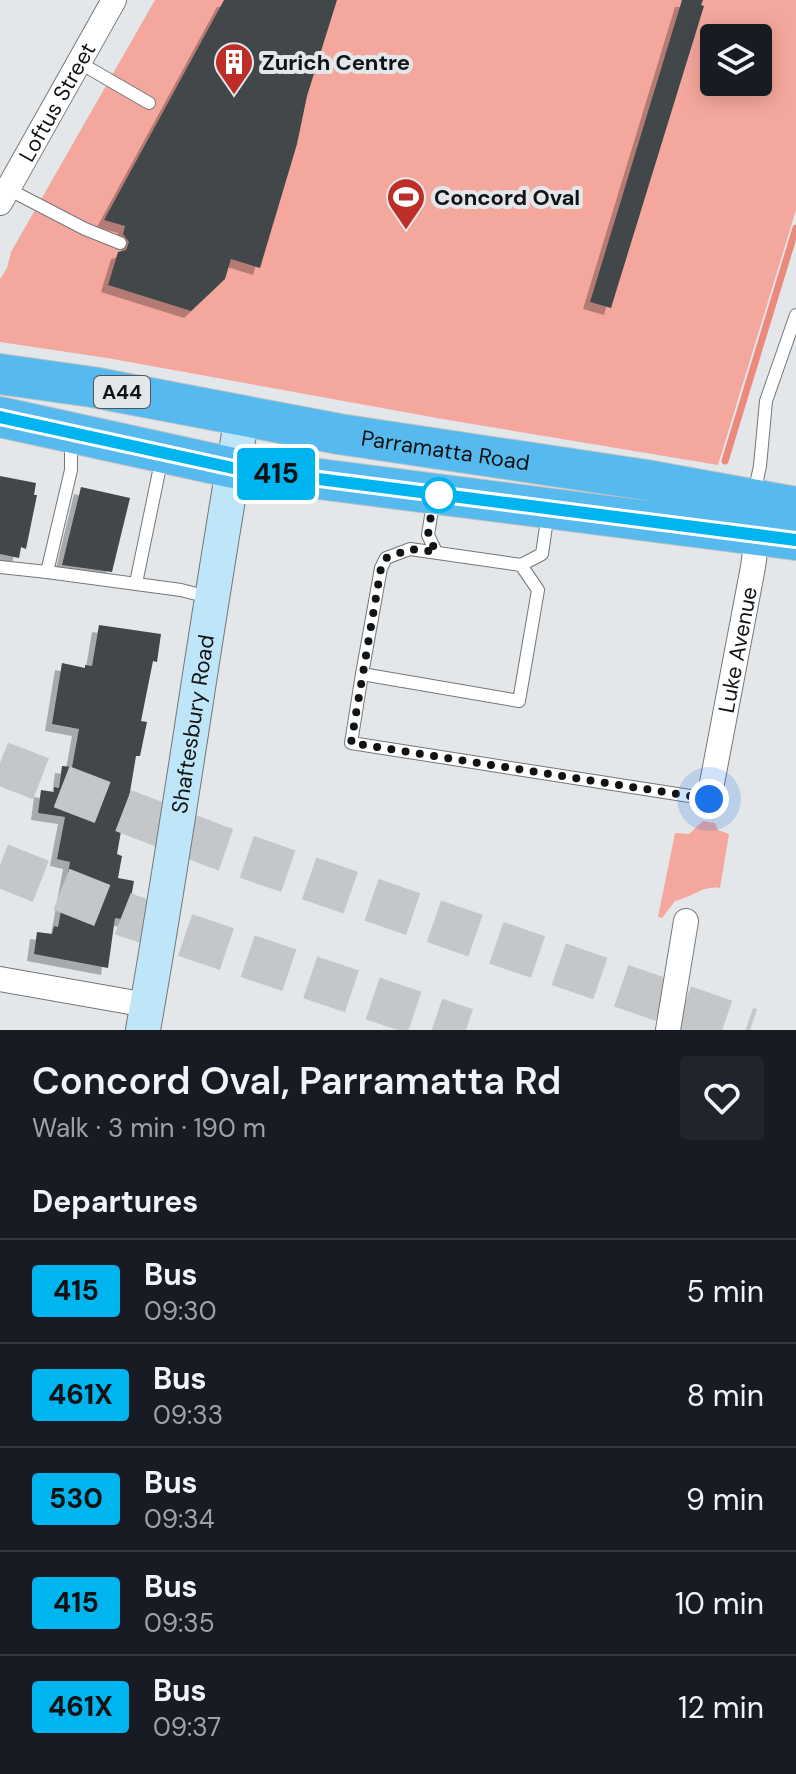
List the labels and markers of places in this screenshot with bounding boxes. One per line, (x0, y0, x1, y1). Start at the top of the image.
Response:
building icon: Zurich Centre (213, 41, 255, 96)
place label: Zurich Centre (262, 48, 410, 77)
sports icon: Concord Oval (385, 176, 427, 231)
place label: Concord Oval (434, 183, 580, 212)
unlabelled marker (422, 478, 456, 512)

